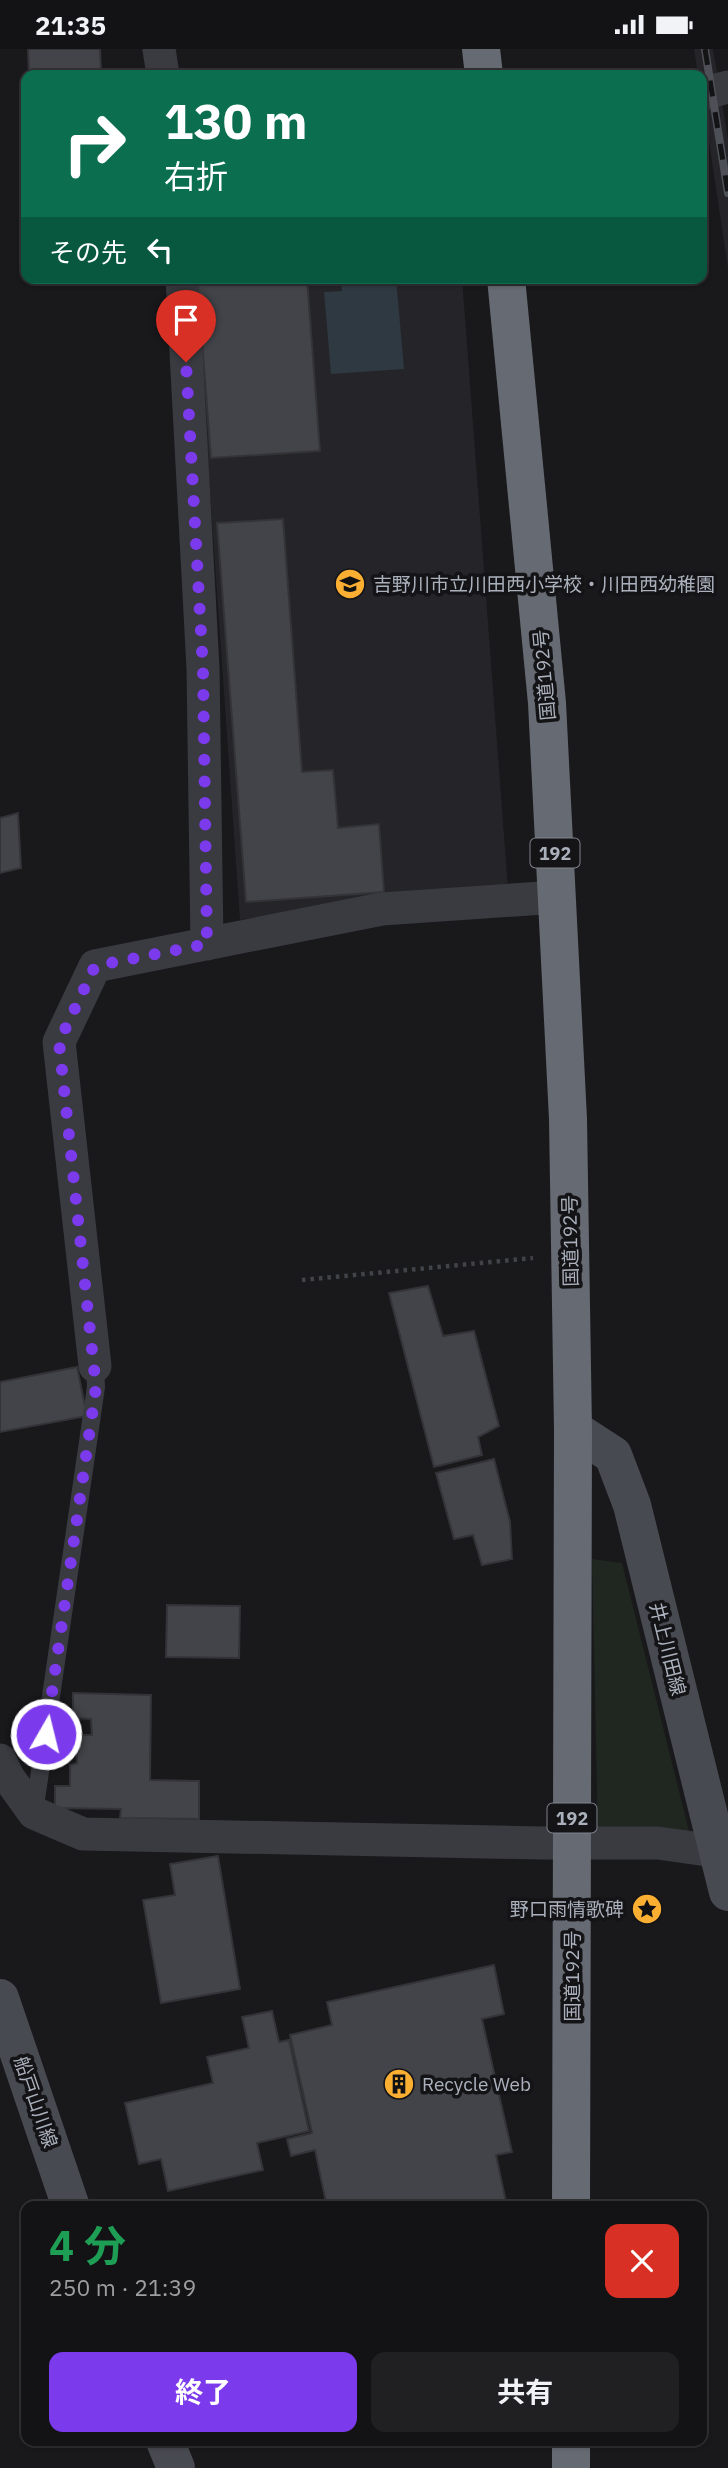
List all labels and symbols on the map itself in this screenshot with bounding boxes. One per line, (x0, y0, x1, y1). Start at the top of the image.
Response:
pin (156, 290, 216, 362)
school or university icon: 吉野川市立川田西小学校・川田西幼稚園 (333, 567, 367, 601)
place label: 吉野川市立川田西小学校・川田西幼稚園 (373, 572, 715, 596)
street label: 国道192号 (528, 629, 560, 721)
road number: 192 (530, 839, 580, 867)
street label: 国道192号 (557, 1195, 583, 1287)
street label: 井上川田線 (645, 1600, 691, 1698)
position arrow (9, 1697, 83, 1771)
road number: 192 (548, 1803, 596, 1833)
place icon: 野口雨情歌碑 (630, 1892, 664, 1926)
place label: 野口雨情歌碑 (510, 1897, 624, 1921)
street label: 国道192号 (560, 1930, 584, 2022)
street label: 船戸山川線 (9, 2053, 63, 2151)
building icon: Recycle Web (382, 2067, 416, 2101)
place label: Recycle Web (422, 2072, 531, 2096)

